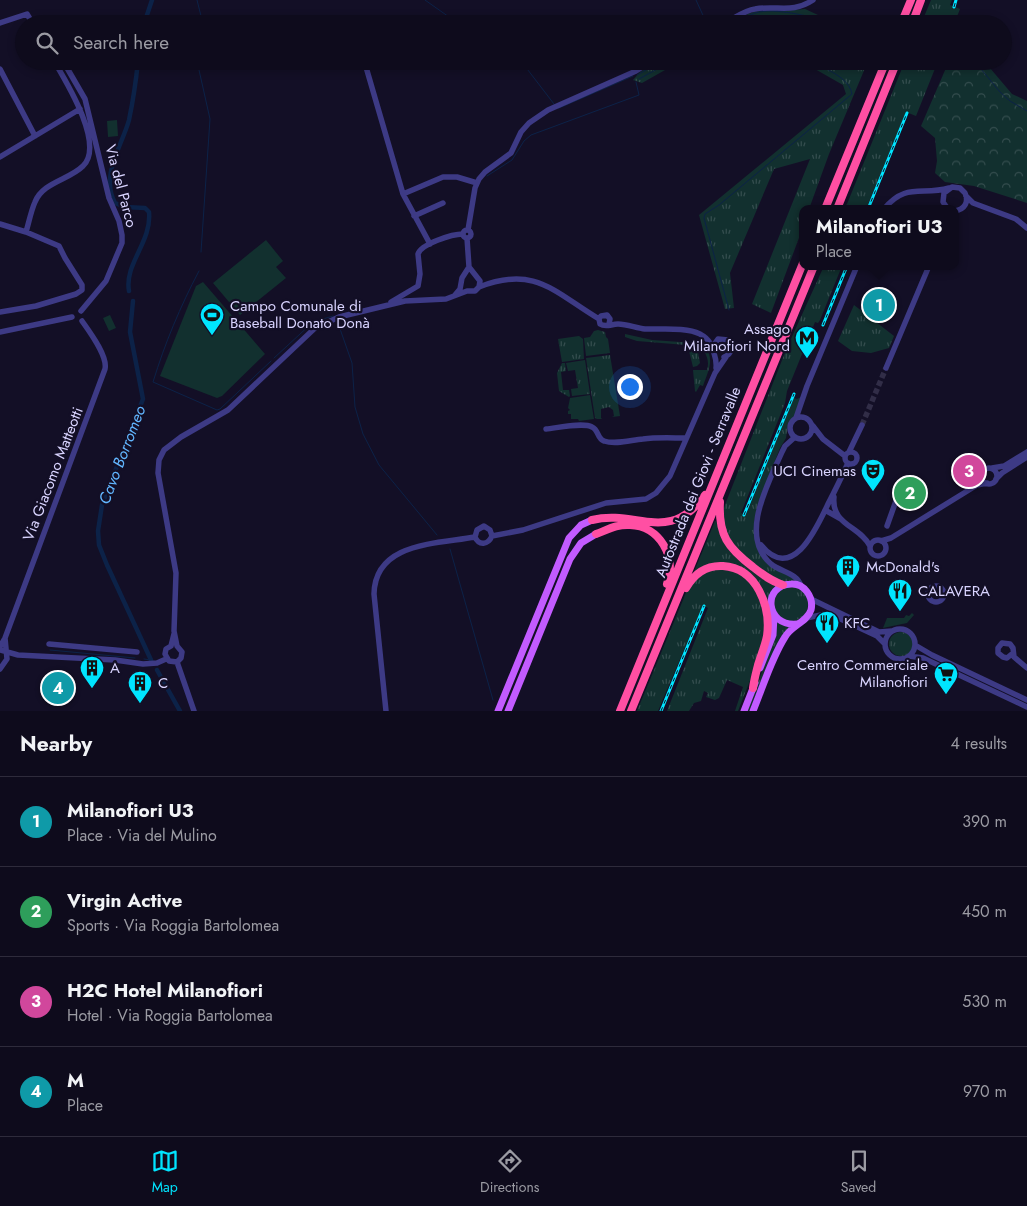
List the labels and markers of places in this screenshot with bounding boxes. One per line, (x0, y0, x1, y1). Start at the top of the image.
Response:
pin: 1 (863, 286, 895, 324)
place label: Campo Comunale di Baseball Donato Donà (230, 295, 370, 334)
sports icon: Campo Comunale di Baseball Donato Donà (199, 302, 225, 336)
place label: Assago Milanofiori Nord (684, 318, 790, 357)
metro station icon: Assago Milanofiori Nord (794, 325, 820, 359)
pin: 3 (953, 452, 985, 490)
theatre icon: UCI Cinemas (860, 458, 886, 492)
place label: UCI Cinemas (773, 460, 856, 482)
pin: 2 (894, 474, 926, 512)
building icon: McDonald's (835, 554, 861, 588)
place label: McDonald's (866, 556, 940, 578)
restaurant icon: CALAVERA (887, 578, 913, 612)
place label: CALAVERA (918, 580, 990, 602)
restaurant icon: KFC (814, 610, 840, 644)
place label: KFC (844, 612, 870, 634)
place label: Centro Commerciale Milanofiori (797, 654, 928, 693)
building icon: A (79, 655, 105, 689)
place label: A (110, 657, 120, 679)
supermarket icon: Centro Commerciale Milanofiori (933, 661, 959, 695)
pin: 4 (42, 669, 74, 707)
building icon: C (127, 670, 153, 704)
place label: C (158, 672, 168, 694)

